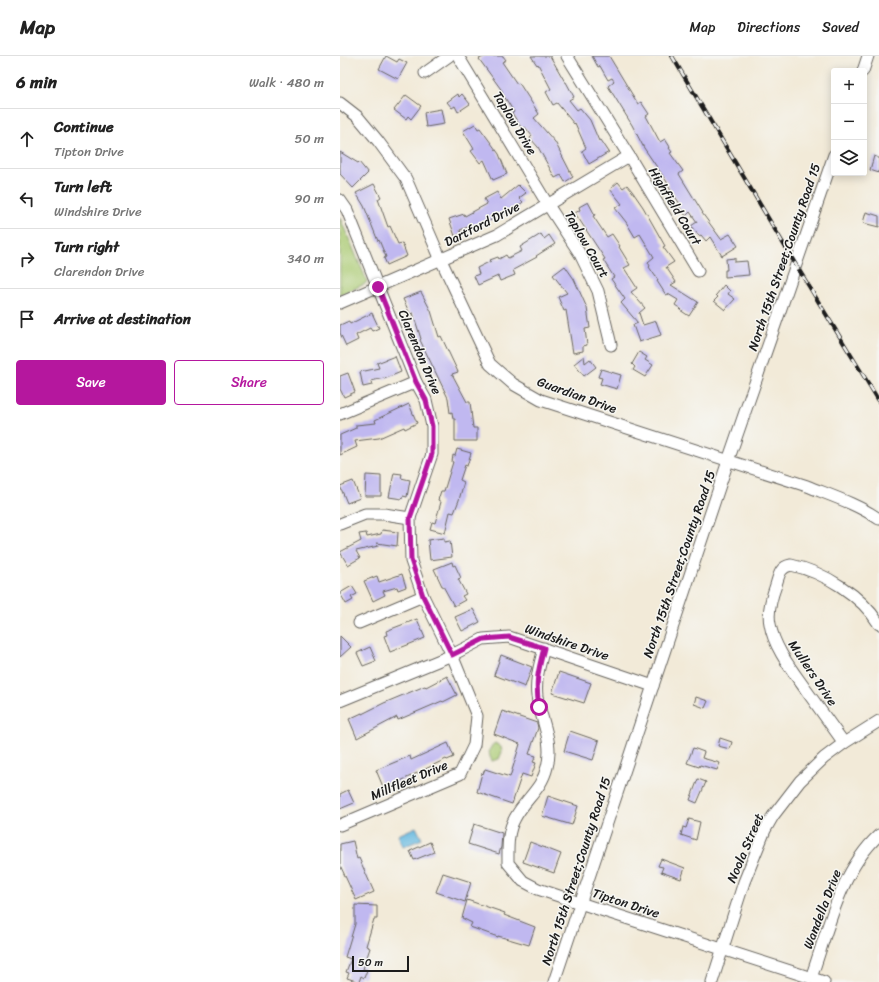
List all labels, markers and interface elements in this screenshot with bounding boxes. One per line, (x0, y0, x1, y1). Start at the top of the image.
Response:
text: Map (20, 11, 55, 44)
text: Map (689, 15, 715, 40)
text: Directions (737, 15, 800, 40)
text: Saved (822, 15, 859, 40)
text: 6 min (16, 67, 57, 97)
map controls (831, 68, 867, 176)
button: + (831, 68, 867, 104)
text: Walk · 480 m (249, 71, 324, 94)
street label: Taplow Drive (487, 86, 543, 160)
button: − (831, 104, 867, 140)
text: Continue (54, 114, 114, 140)
text: 50 m (294, 127, 324, 150)
icon: ahead (16, 128, 38, 150)
text: Tipton Drive (54, 140, 124, 163)
button: layers (831, 140, 867, 176)
street label: North 15th Street;County Road 15 (741, 160, 827, 354)
street label: Highfield Court (642, 162, 708, 250)
text: Turn left (54, 174, 112, 200)
text: 90 m (294, 187, 324, 210)
icon: left (16, 188, 38, 210)
street label: Dartford Drive (440, 195, 524, 253)
text: Windshire Drive (54, 200, 142, 223)
street label: Taplow Court (558, 206, 616, 282)
text: Turn right (54, 234, 119, 260)
text: 340 m (287, 247, 324, 270)
icon: right (16, 248, 38, 270)
text: Clarendon Drive (54, 260, 145, 283)
route end (369, 278, 387, 296)
text: Arrive at destination (54, 306, 191, 332)
street label: Clarendon Drive (392, 306, 448, 398)
icon: arrive (16, 308, 38, 330)
button: Save (16, 360, 166, 405)
button: Share (174, 360, 324, 405)
street label: Guardian Drive (534, 370, 620, 420)
street label: North 15th Street;County Road 15 (636, 467, 722, 661)
street label: Windshire Drive (522, 617, 612, 667)
street label: Mullers Drive (782, 635, 844, 711)
route start (530, 698, 548, 716)
street label: Millfleet Drive (367, 753, 452, 807)
street label: North 15th Street;County Road 15 (535, 774, 617, 968)
street label: Noola Street (720, 809, 770, 887)
street label: Wandella Drive (796, 865, 848, 952)
street label: Tipton Drive (589, 881, 663, 925)
text: 50 m (358, 953, 383, 972)
scale bar (352, 954, 409, 973)

